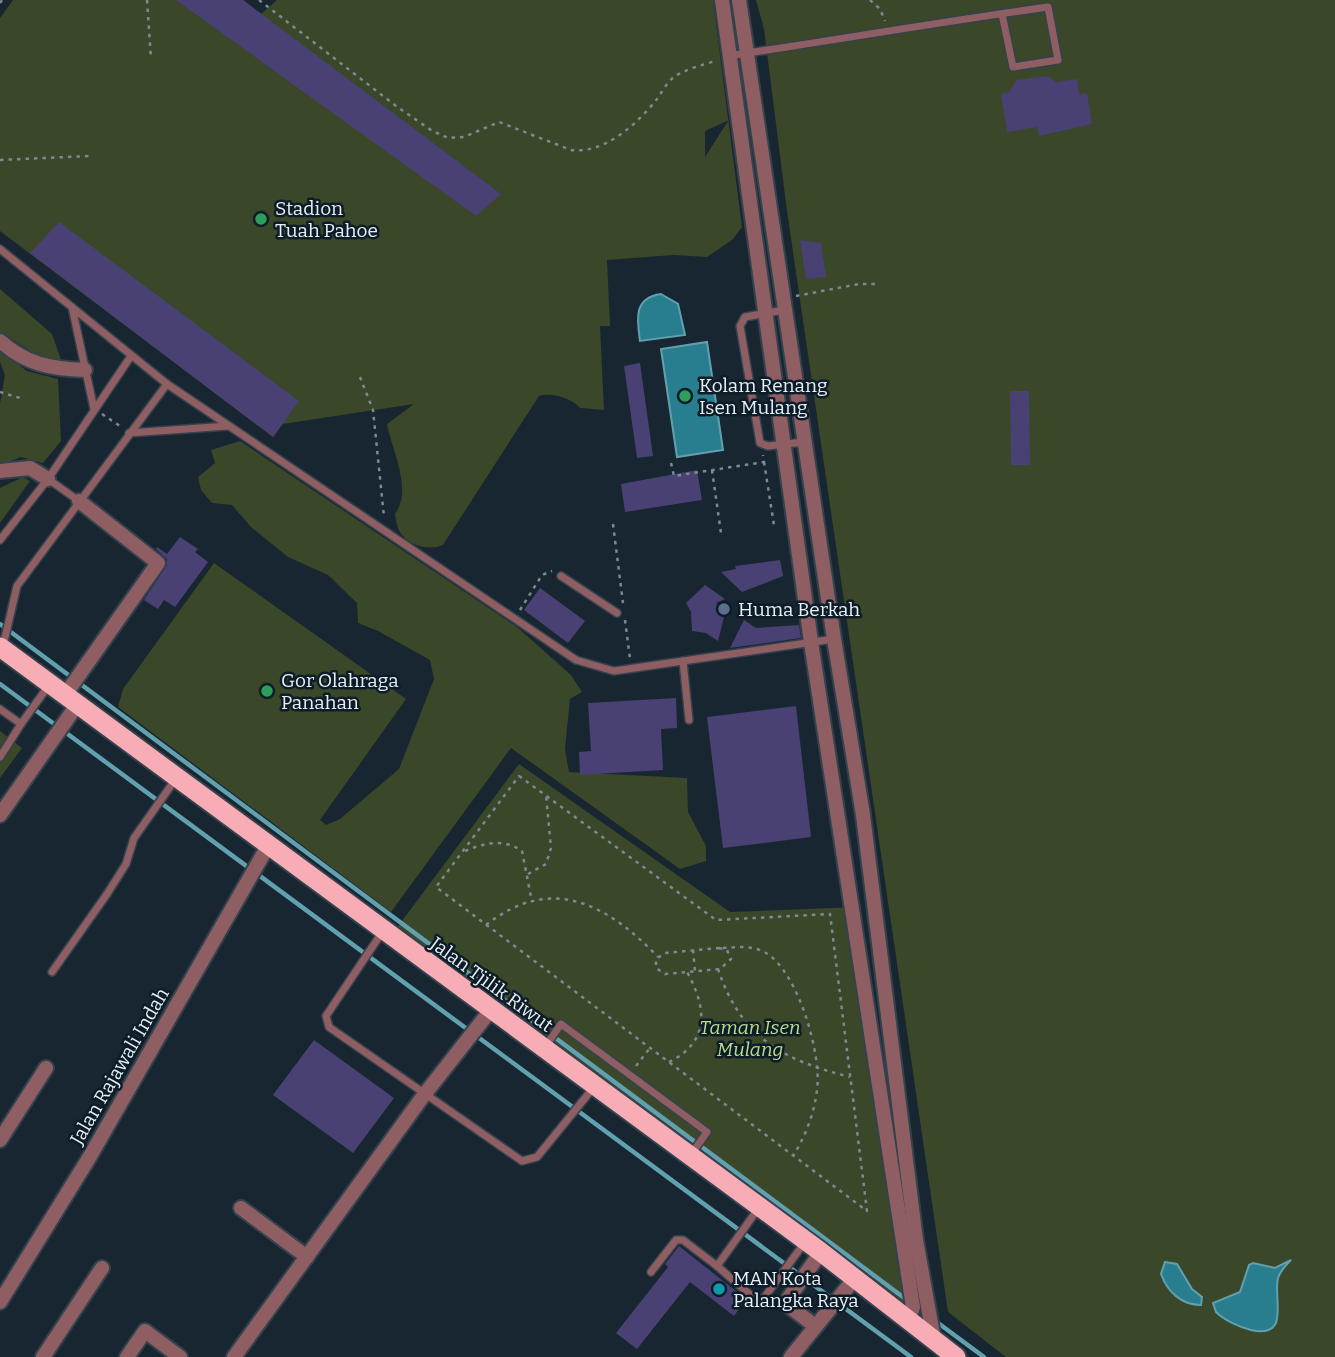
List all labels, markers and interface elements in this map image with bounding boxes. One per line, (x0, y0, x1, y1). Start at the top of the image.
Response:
place label: Stadion Tuah Pahoe (275, 197, 378, 242)
marker: Stadion Tuah Pahoe (253, 211, 269, 227)
place label: Kolam Renang Isen Mulang (699, 374, 828, 419)
marker: Kolam Renang Isen Mulang (677, 388, 693, 404)
place label: Huma Berkah (738, 598, 860, 621)
marker: Huma Berkah (716, 601, 732, 617)
place label: Gor Olahraga Panahan (281, 669, 399, 714)
marker: Gor Olahraga Panahan (259, 683, 275, 699)
street label: Jalan Tjilik Riwut (425, 931, 558, 1037)
street label: Jalan Rajawali Indah (65, 984, 174, 1150)
park label: Taman Isen Mulang (700, 1016, 800, 1061)
place label: MAN Kota Palangka Raya (733, 1267, 859, 1312)
marker: MAN Kota Palangka Raya (711, 1281, 727, 1297)

